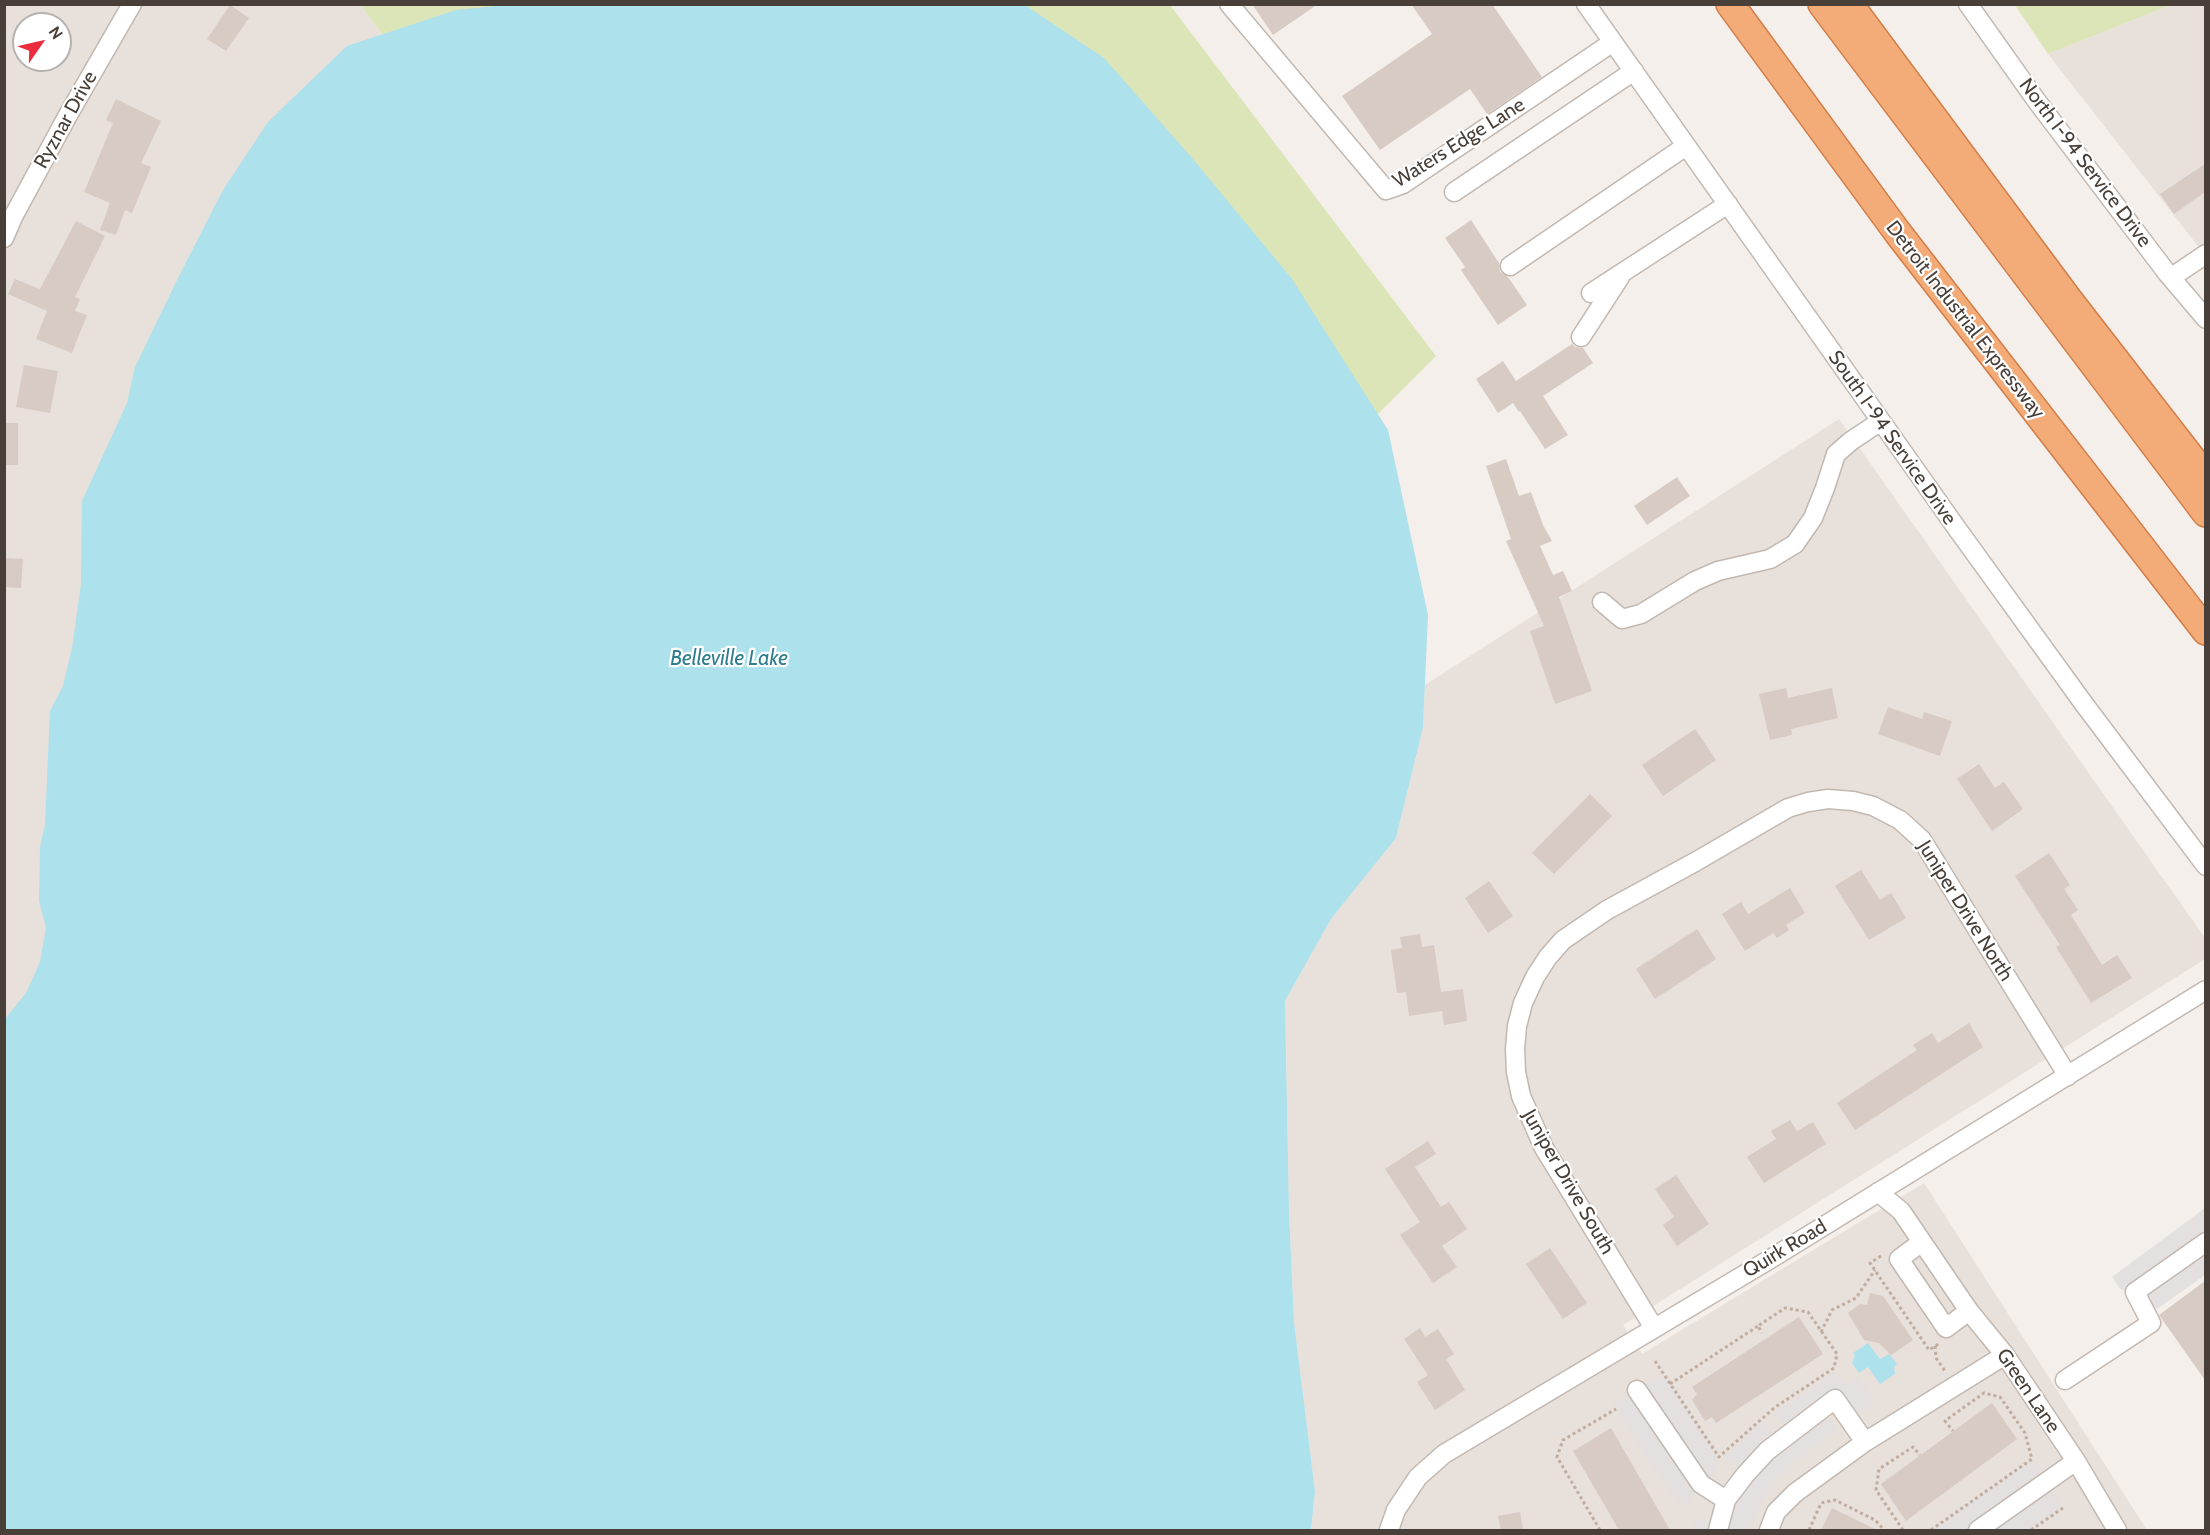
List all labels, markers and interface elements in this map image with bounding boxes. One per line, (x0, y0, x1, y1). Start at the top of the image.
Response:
north arrow (12, 12, 72, 72)
text: N (45, 23, 67, 43)
street label: Ryznar Drive (29, 67, 103, 173)
street label: North I-94 Service Drive (2014, 74, 2156, 252)
street label: Waters Edge Lane (1389, 93, 1529, 193)
street label: Detroit Industrial Expressway (1880, 216, 2050, 424)
street label: South I-94 Service Drive (1823, 346, 1961, 530)
water label: Belleville Lake (670, 646, 788, 672)
street label: Juniper Drive North (1912, 836, 2018, 986)
street label: Juniper Drive South (1517, 1105, 1619, 1259)
street label: Quirk Road (1739, 1215, 1831, 1283)
street label: Green Lane (1991, 1344, 2065, 1438)

